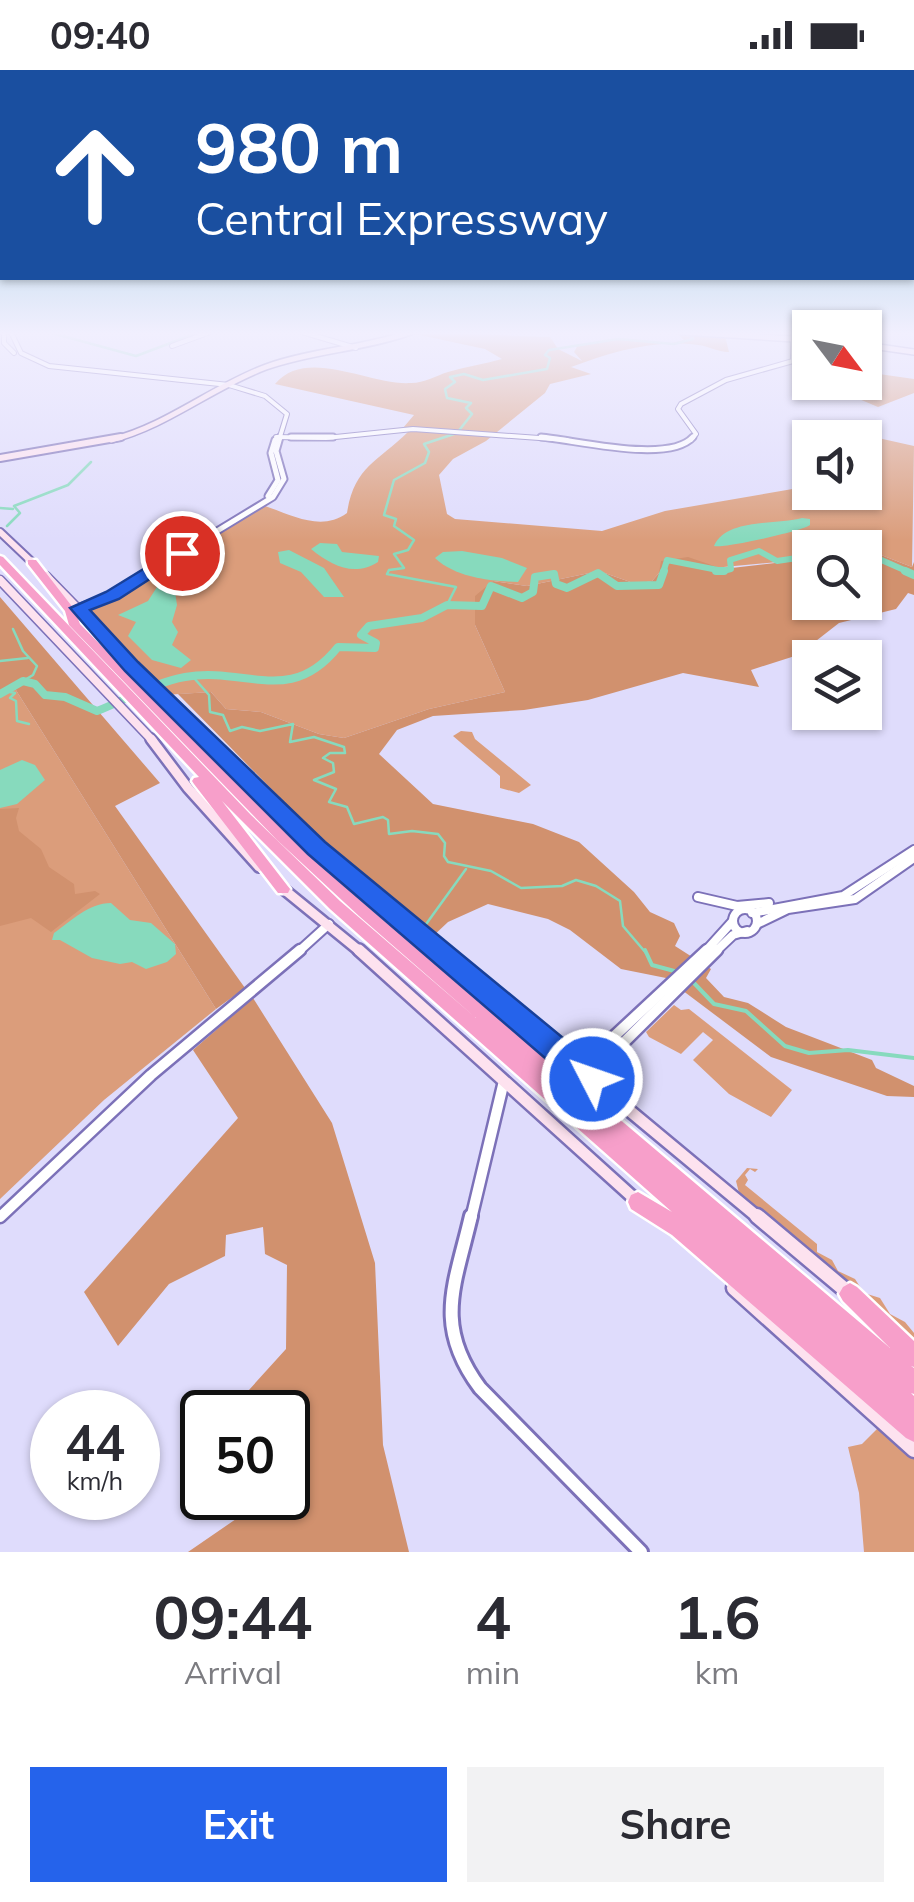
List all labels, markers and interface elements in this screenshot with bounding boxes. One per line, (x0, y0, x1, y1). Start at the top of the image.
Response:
text: 09:40 (50, 11, 151, 59)
text: 980 m (195, 103, 403, 191)
icon: ahead (30, 110, 160, 240)
text: Central Expressway (195, 190, 608, 246)
north arrow (792, 310, 882, 400)
map controls (792, 310, 882, 730)
button: sound (792, 420, 882, 510)
pin (140, 511, 225, 596)
icon: arrive (155, 526, 210, 581)
button: search (792, 530, 882, 620)
button: layers (792, 640, 882, 730)
position arrow (540, 1027, 644, 1131)
speed limit sign: 50 (180, 1390, 310, 1520)
text: 44 (65, 1411, 125, 1474)
text: km/h (67, 1465, 123, 1496)
text: 09:44 (153, 1579, 312, 1654)
text: 4 (475, 1579, 511, 1654)
text: 1.6 (674, 1579, 761, 1654)
text: Arrival (184, 1652, 282, 1692)
text: min (466, 1652, 520, 1692)
text: km (695, 1652, 739, 1692)
button: Exit (30, 1767, 447, 1882)
button: Share (467, 1767, 884, 1882)

